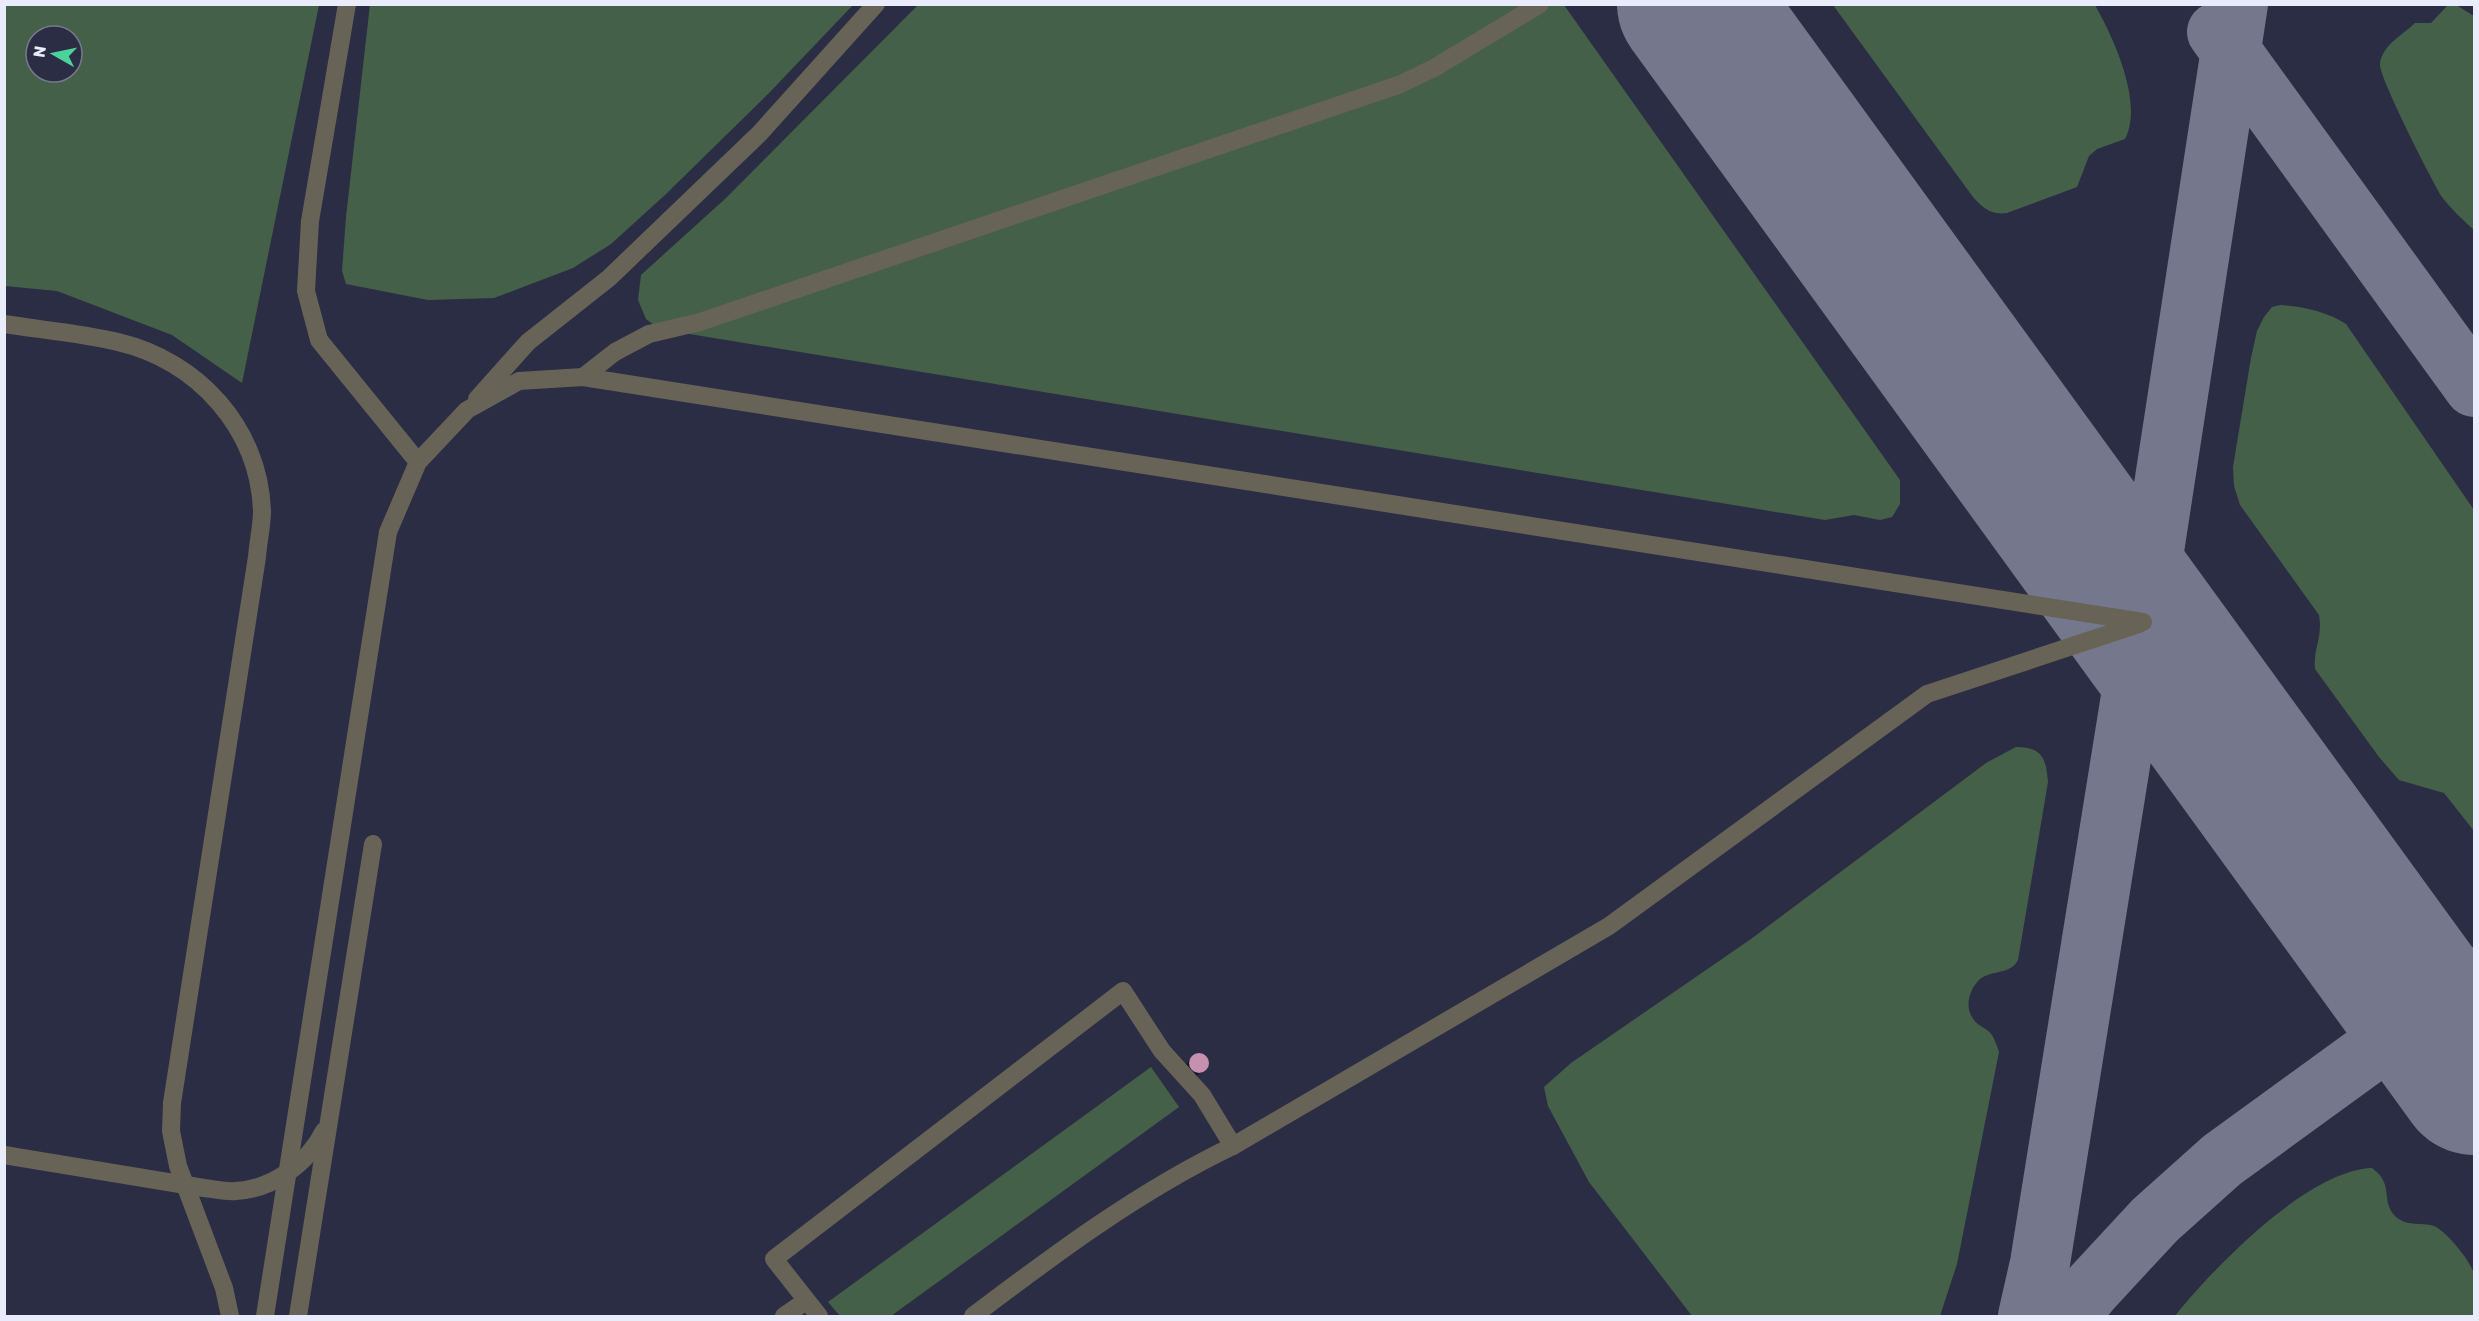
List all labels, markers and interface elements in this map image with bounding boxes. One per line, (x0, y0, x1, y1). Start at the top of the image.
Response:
north arrow (24, 24, 84, 84)
text: N (29, 45, 50, 59)

